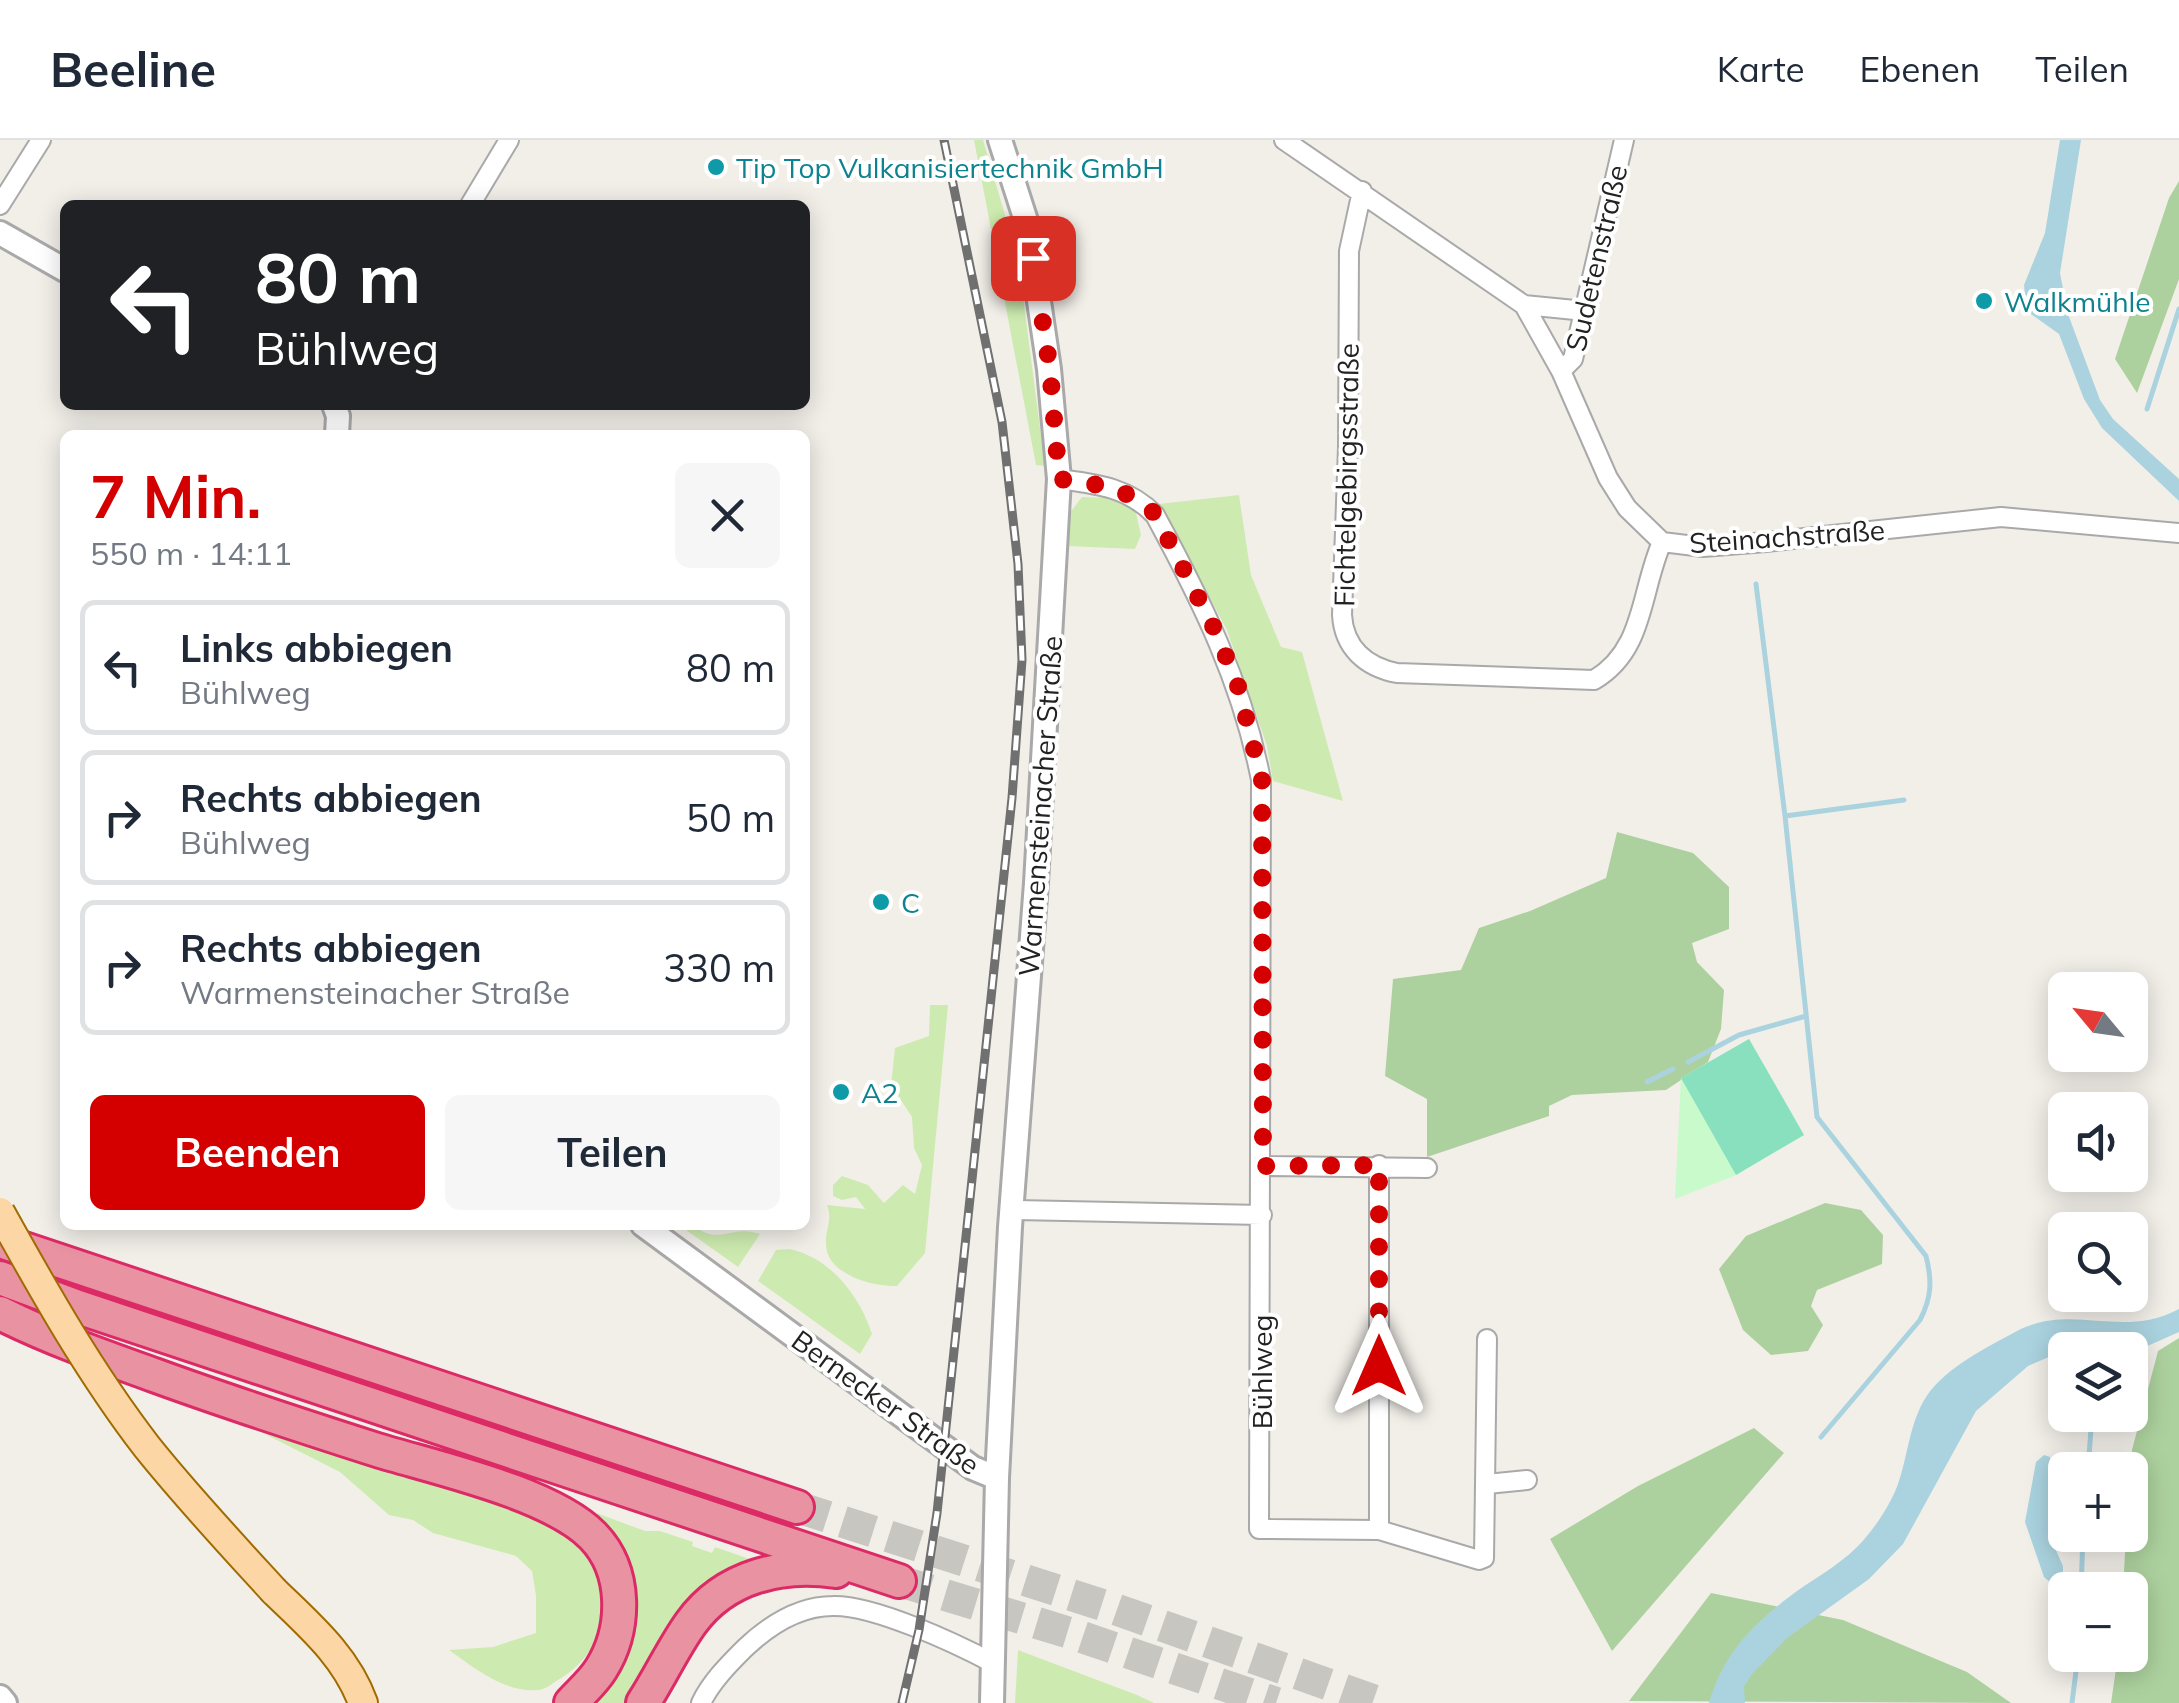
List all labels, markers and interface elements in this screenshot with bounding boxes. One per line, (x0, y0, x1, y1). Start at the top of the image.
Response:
text: Beeline (50, 39, 216, 99)
text: Karte (1717, 47, 1805, 91)
text: Ebenen (1860, 47, 1980, 91)
text: Teilen (2035, 47, 2129, 91)
place label: Tip Top Vulkanisiertechnik GmbH (736, 150, 1164, 185)
marker: Tip Top Vulkanisiertechnik GmbH (705, 156, 727, 178)
street label: Sudetenstraße (1558, 161, 1634, 355)
pin (991, 216, 1076, 301)
icon: arrive (1006, 231, 1061, 286)
text: 80 m (255, 233, 421, 321)
icon: left (90, 240, 220, 370)
place label: Walkmühle (2004, 284, 2150, 319)
marker: Walkmühle (1973, 290, 1995, 312)
text: Bühlweg (255, 320, 439, 376)
street label: Fichtelgebirgsstraße (1326, 343, 1366, 607)
text: 7 Min. (90, 458, 261, 533)
button: close (675, 463, 780, 568)
street label: Steinachstraße (1688, 512, 1886, 560)
text: 550 m · 14:11 (90, 533, 292, 573)
text: Links abbiegen (180, 624, 453, 672)
street label: Warmensteinacher Straße (1011, 635, 1069, 977)
icon: left (95, 640, 150, 695)
text: 80 m (686, 644, 775, 692)
text: Bühlweg (180, 672, 311, 712)
text: Rechts abbiegen (180, 774, 482, 822)
icon: right (95, 790, 150, 845)
text: 50 m (686, 794, 775, 842)
text: Bühlweg (180, 822, 311, 862)
place label: C (901, 885, 920, 920)
marker: C (870, 891, 892, 913)
text: Rechts abbiegen (180, 924, 482, 972)
icon: right (95, 940, 150, 995)
text: 330 m (663, 944, 775, 992)
text: Warmensteinacher Straße (180, 972, 570, 1012)
north arrow (2048, 972, 2148, 1072)
map controls (2048, 972, 2148, 1672)
place label: A2 (861, 1075, 898, 1110)
marker: A2 (830, 1081, 852, 1103)
button: sound (2048, 1092, 2148, 1192)
button: Beenden (90, 1095, 425, 1210)
button: Teilen (445, 1095, 780, 1210)
button: search (2048, 1212, 2148, 1312)
position arrow (1327, 1314, 1431, 1418)
street label: Bühlweg (1244, 1315, 1279, 1429)
street label: Bernecker Straße (785, 1322, 987, 1482)
button: layers (2048, 1332, 2148, 1432)
button: + (2048, 1452, 2148, 1552)
button: − (2048, 1572, 2148, 1672)

